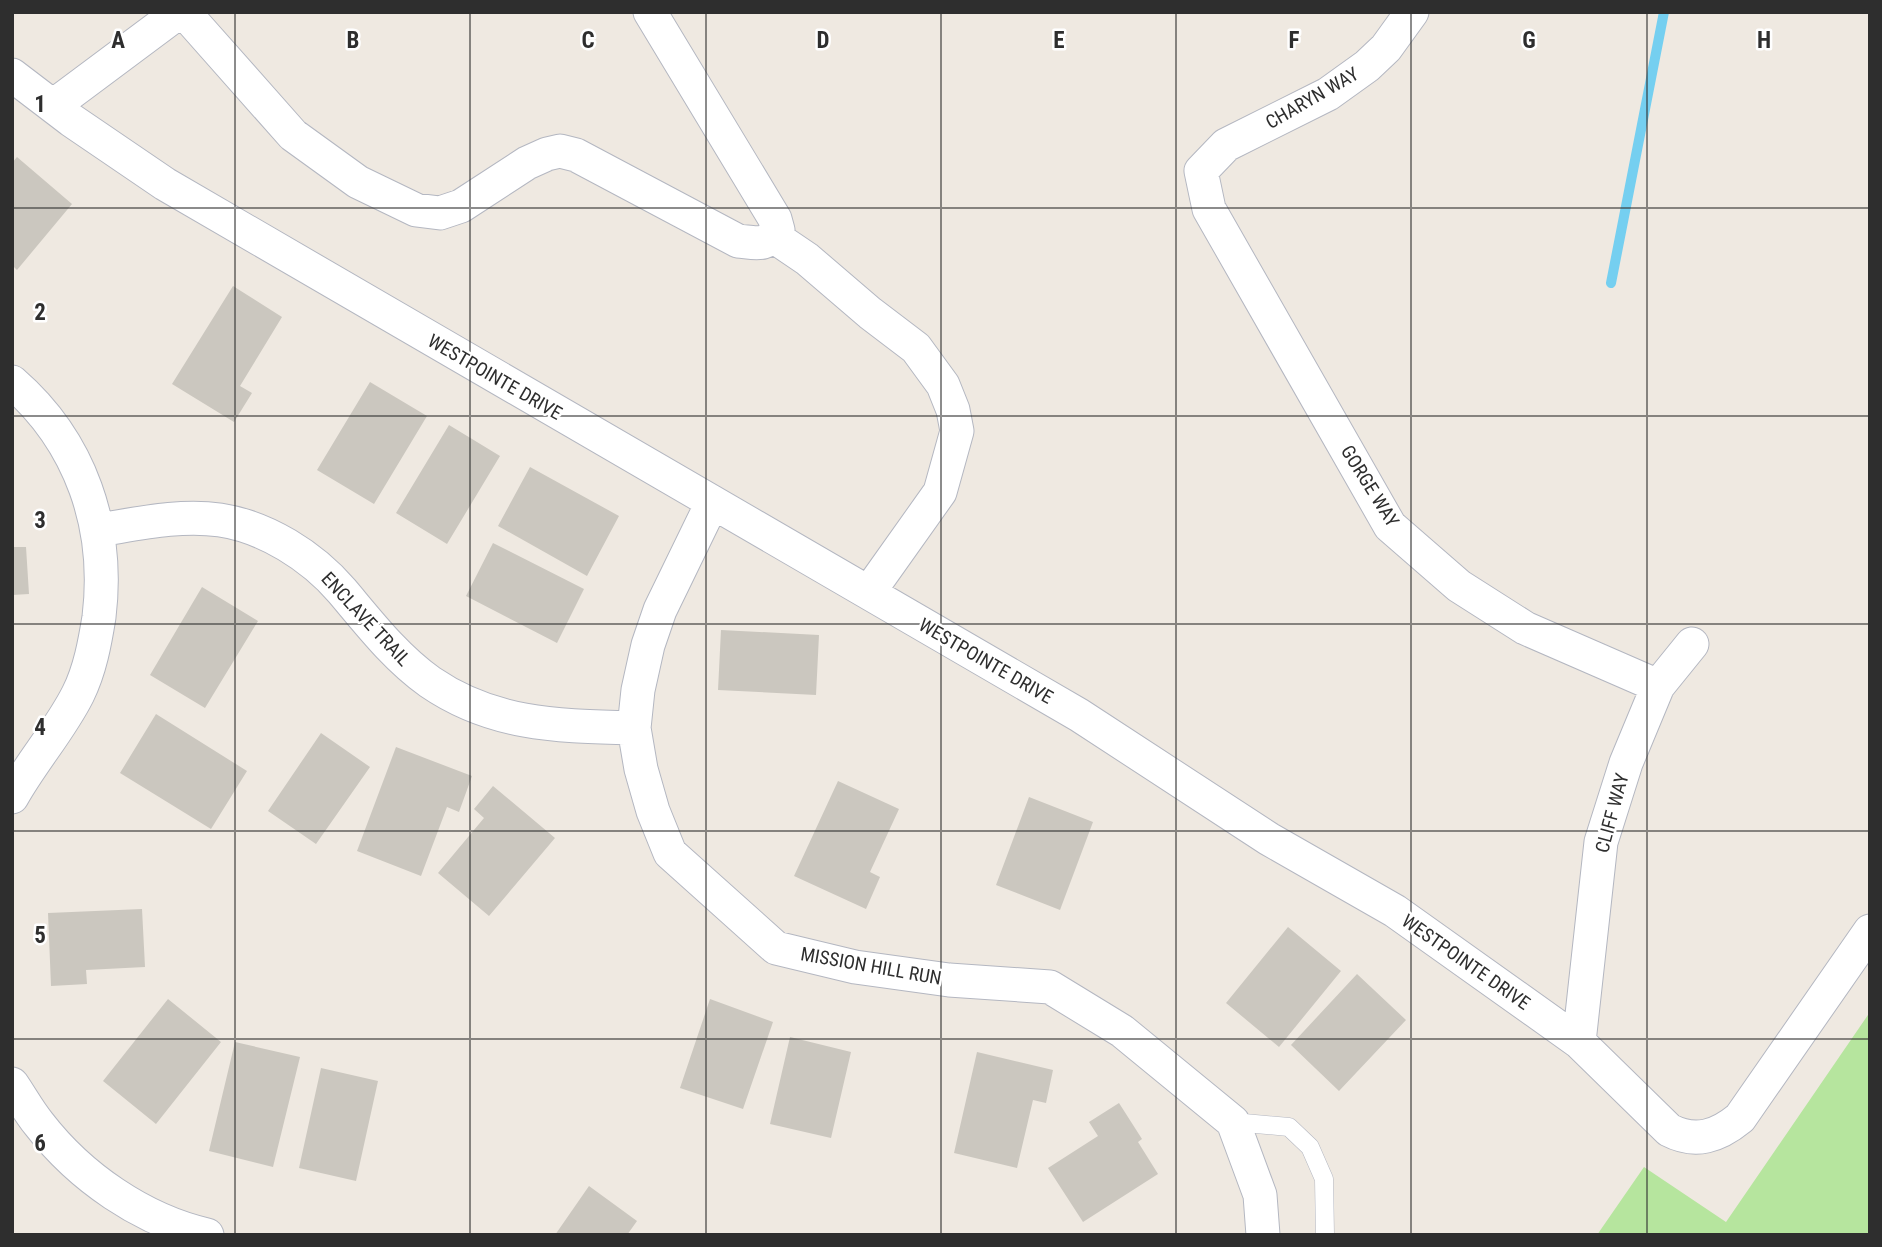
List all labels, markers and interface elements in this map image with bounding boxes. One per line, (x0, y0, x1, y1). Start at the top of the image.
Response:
text: A (111, 27, 125, 54)
text: B (347, 27, 359, 54)
text: C (581, 27, 595, 54)
text: D (817, 27, 830, 54)
text: E (1053, 27, 1065, 54)
text: F (1289, 27, 1300, 54)
text: G (1522, 27, 1536, 54)
text: H (1757, 27, 1771, 54)
street label: CHARYN WAY (1261, 62, 1363, 134)
text: 1 (34, 91, 46, 118)
text: 2 (34, 299, 46, 326)
street label: WESTPOINTE DRIVE (424, 329, 566, 425)
street label: GORGE WAY (1336, 441, 1404, 531)
text: 3 (34, 507, 46, 534)
street label: ENCLAVE TRAIL (317, 567, 415, 671)
street label: WESTPOINTE DRIVE (915, 613, 1057, 709)
text: 4 (34, 714, 46, 741)
street label: CLIFF WAY (1590, 771, 1634, 855)
street label: WESTPOINTE DRIVE (1397, 909, 1535, 1015)
text: 5 (34, 922, 46, 949)
street label: MISSION HILL RUN (799, 942, 943, 990)
text: 6 (34, 1130, 46, 1157)

